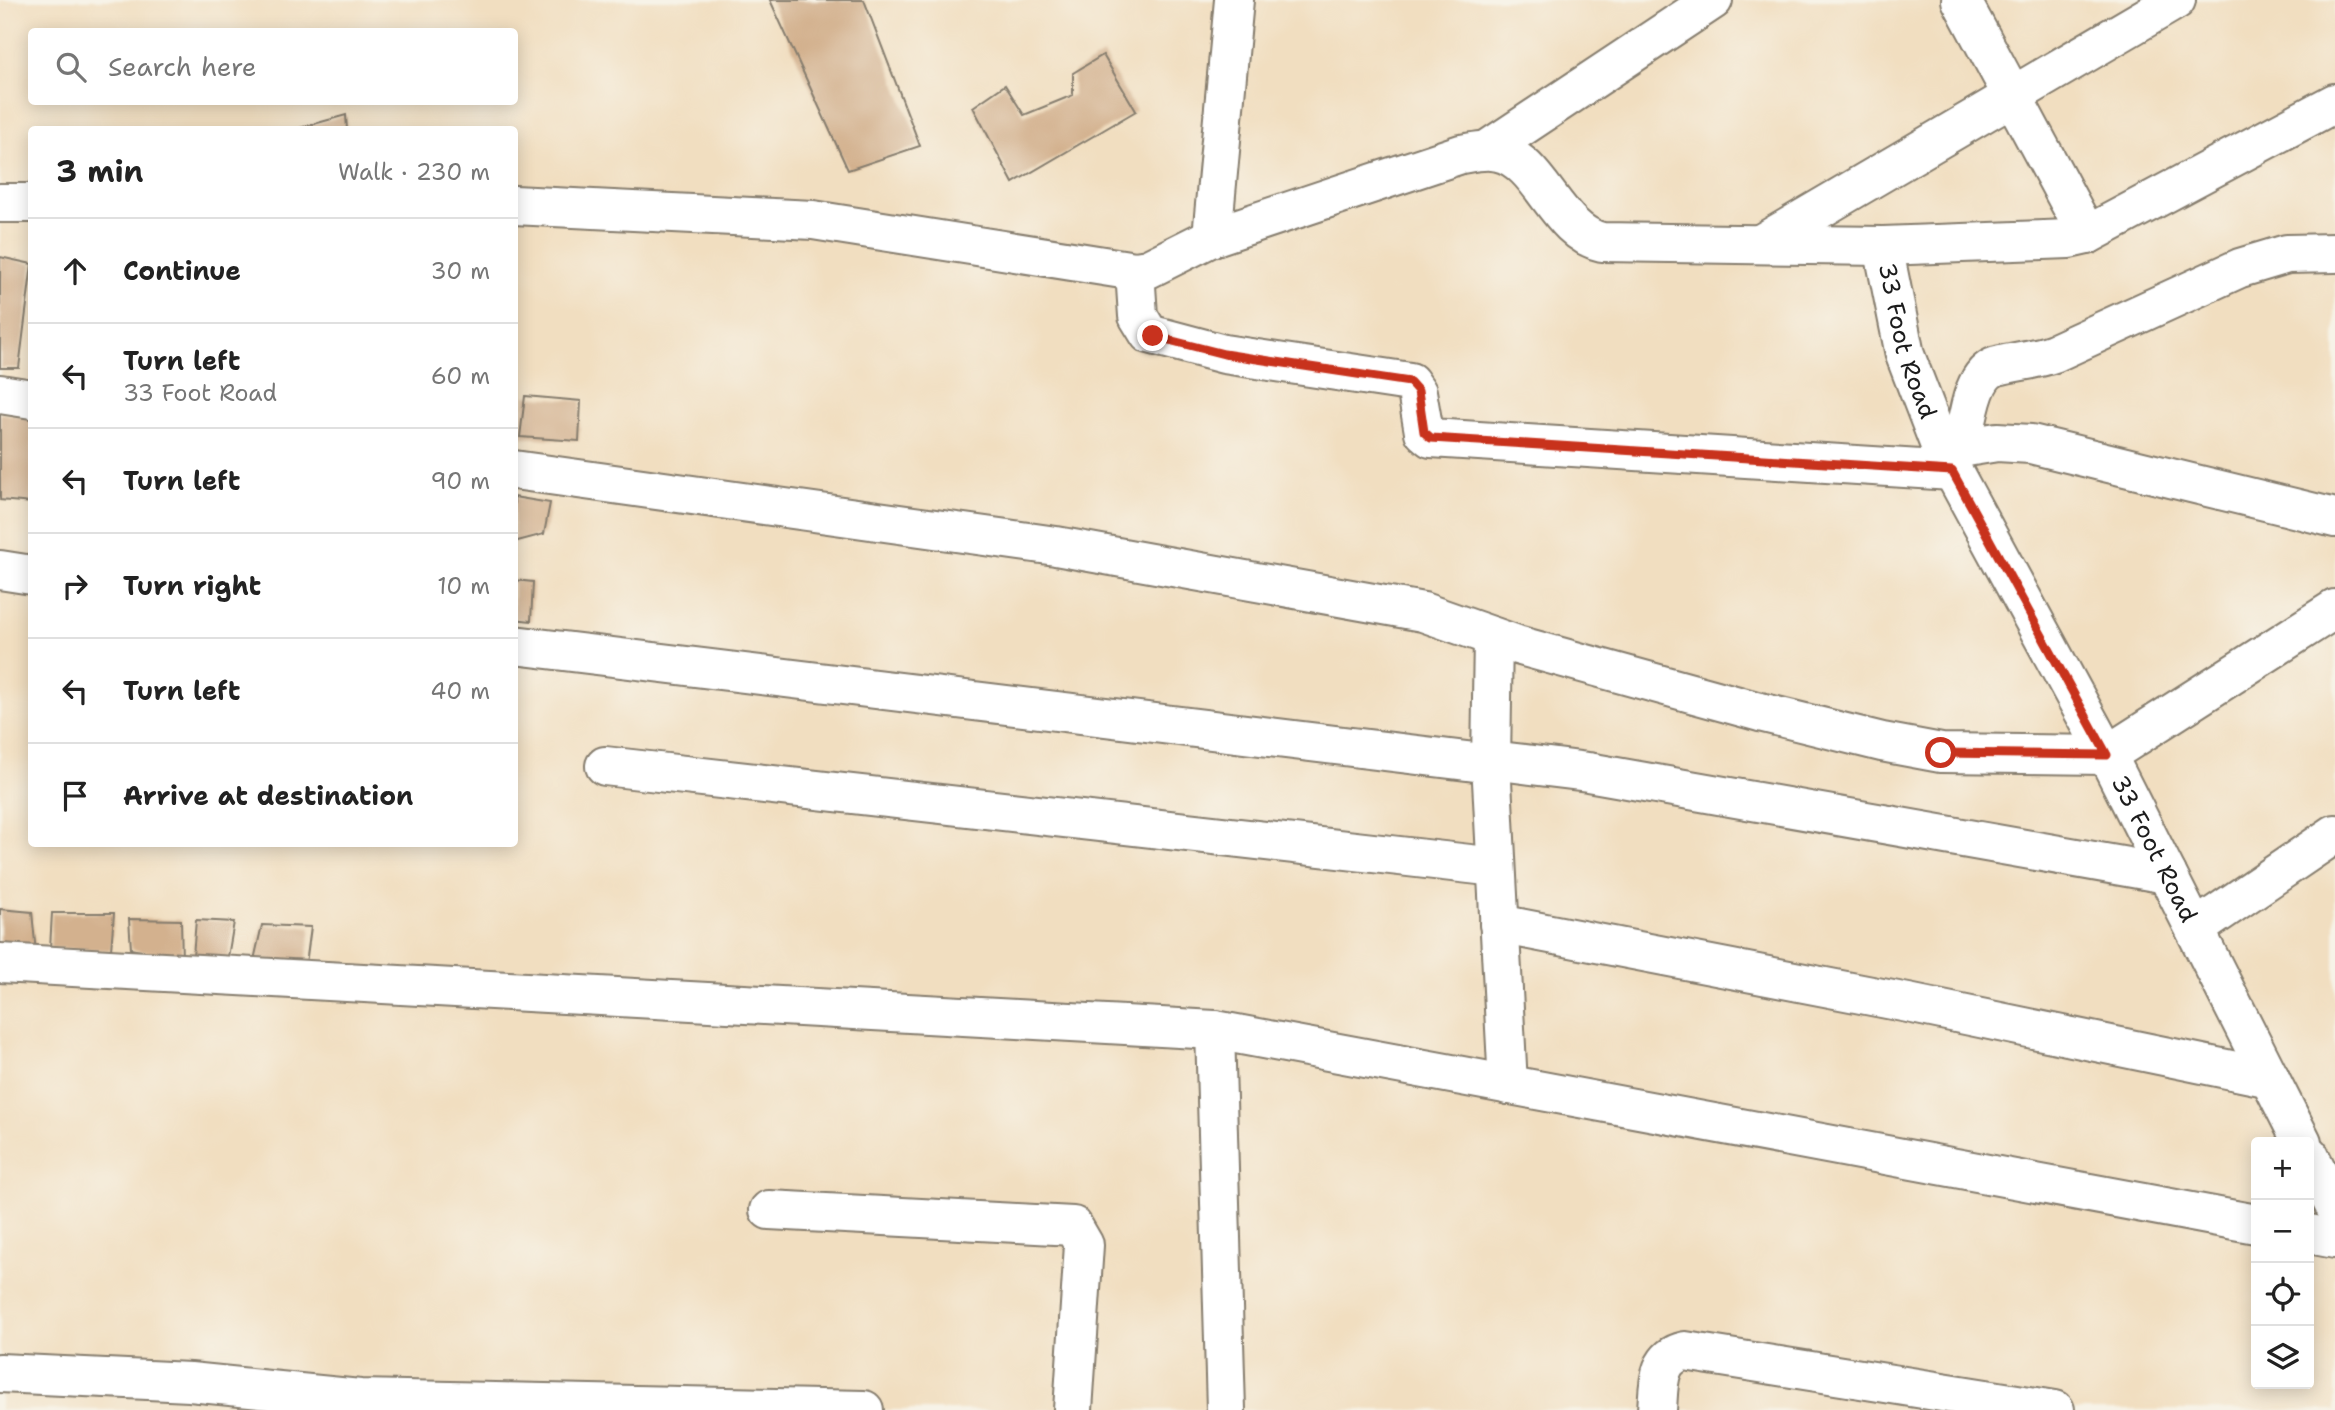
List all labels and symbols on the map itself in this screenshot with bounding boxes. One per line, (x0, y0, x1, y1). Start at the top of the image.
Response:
street label: 33 Foot Road (1871, 260, 1944, 423)
route end (1137, 320, 1168, 351)
route start (1925, 737, 1956, 768)
street label: 33 Foot Road (2104, 770, 2205, 928)

